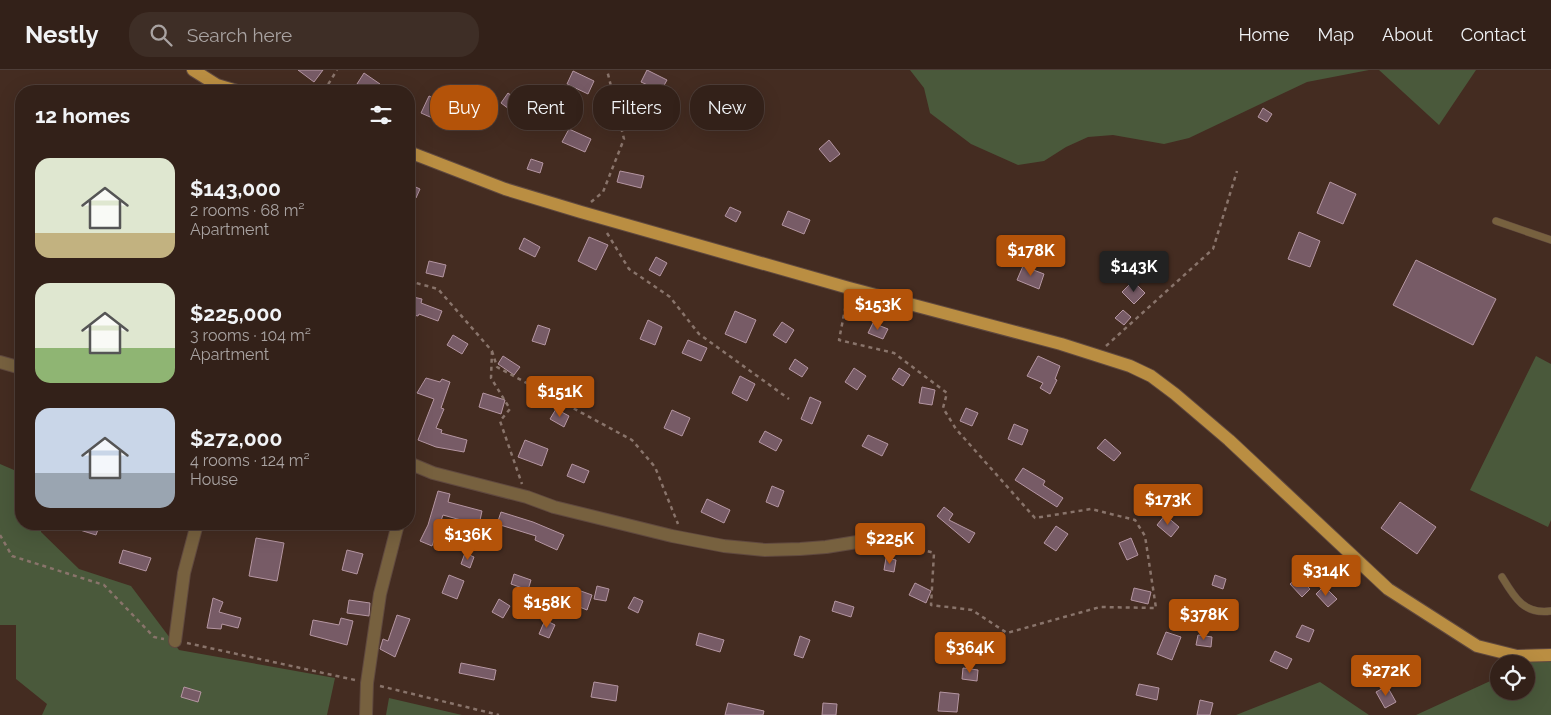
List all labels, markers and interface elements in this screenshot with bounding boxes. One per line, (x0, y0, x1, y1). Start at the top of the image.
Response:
search box (129, 12, 479, 57)
text: Nestly (25, 20, 99, 49)
icon: search (147, 21, 175, 49)
text: Search here (187, 24, 292, 46)
text: Home (1238, 24, 1289, 45)
text: Map (1317, 24, 1354, 45)
text: About (1382, 24, 1433, 45)
text: Contact (1461, 24, 1526, 45)
chip: Buy (430, 85, 498, 130)
chip: Rent (508, 85, 583, 130)
chip: Filters (593, 85, 680, 130)
chip: New (690, 85, 764, 130)
icon: filters (367, 101, 395, 129)
text: 12 homes (35, 103, 130, 128)
text: $143,000 (190, 176, 281, 201)
icon: home (75, 178, 135, 238)
text: 2 rooms · 68 m² (190, 201, 305, 220)
text: Apartment (190, 220, 269, 239)
pin: $178K (996, 234, 1066, 277)
text: $178K (1007, 241, 1055, 260)
pin: $143K (1099, 250, 1169, 293)
text: $143K (1111, 257, 1157, 276)
pin: $153K (843, 288, 913, 331)
text: $153K (855, 295, 901, 314)
text: $225,000 (190, 301, 282, 326)
icon: home (75, 303, 135, 363)
text: 3 rooms · 104 m² (190, 326, 311, 345)
text: Apartment (190, 345, 269, 364)
pin: $151K (525, 376, 595, 418)
text: $151K (537, 382, 583, 401)
text: $272,000 (190, 426, 282, 451)
icon: home (75, 428, 135, 488)
text: 4 rooms · 124 m² (190, 451, 310, 470)
text: House (190, 470, 238, 489)
pin: $173K (1133, 484, 1203, 526)
text: $173K (1145, 490, 1191, 509)
pin: $136K (433, 518, 503, 561)
pin: $225K (855, 522, 925, 565)
text: $136K (444, 525, 492, 544)
text: $225K (866, 529, 914, 548)
pin: $314K (1291, 554, 1361, 597)
text: $314K (1303, 561, 1349, 580)
pin: $158K (512, 586, 582, 629)
text: $158K (523, 593, 571, 612)
pin: $378K (1169, 598, 1239, 641)
text: $378K (1180, 605, 1228, 624)
pin: $364K (935, 632, 1005, 674)
text: $364K (946, 638, 994, 657)
pin: $272K (1351, 654, 1421, 697)
map controls (1490, 655, 1535, 700)
button: locate (1490, 655, 1535, 700)
text: $272K (1362, 661, 1410, 680)

